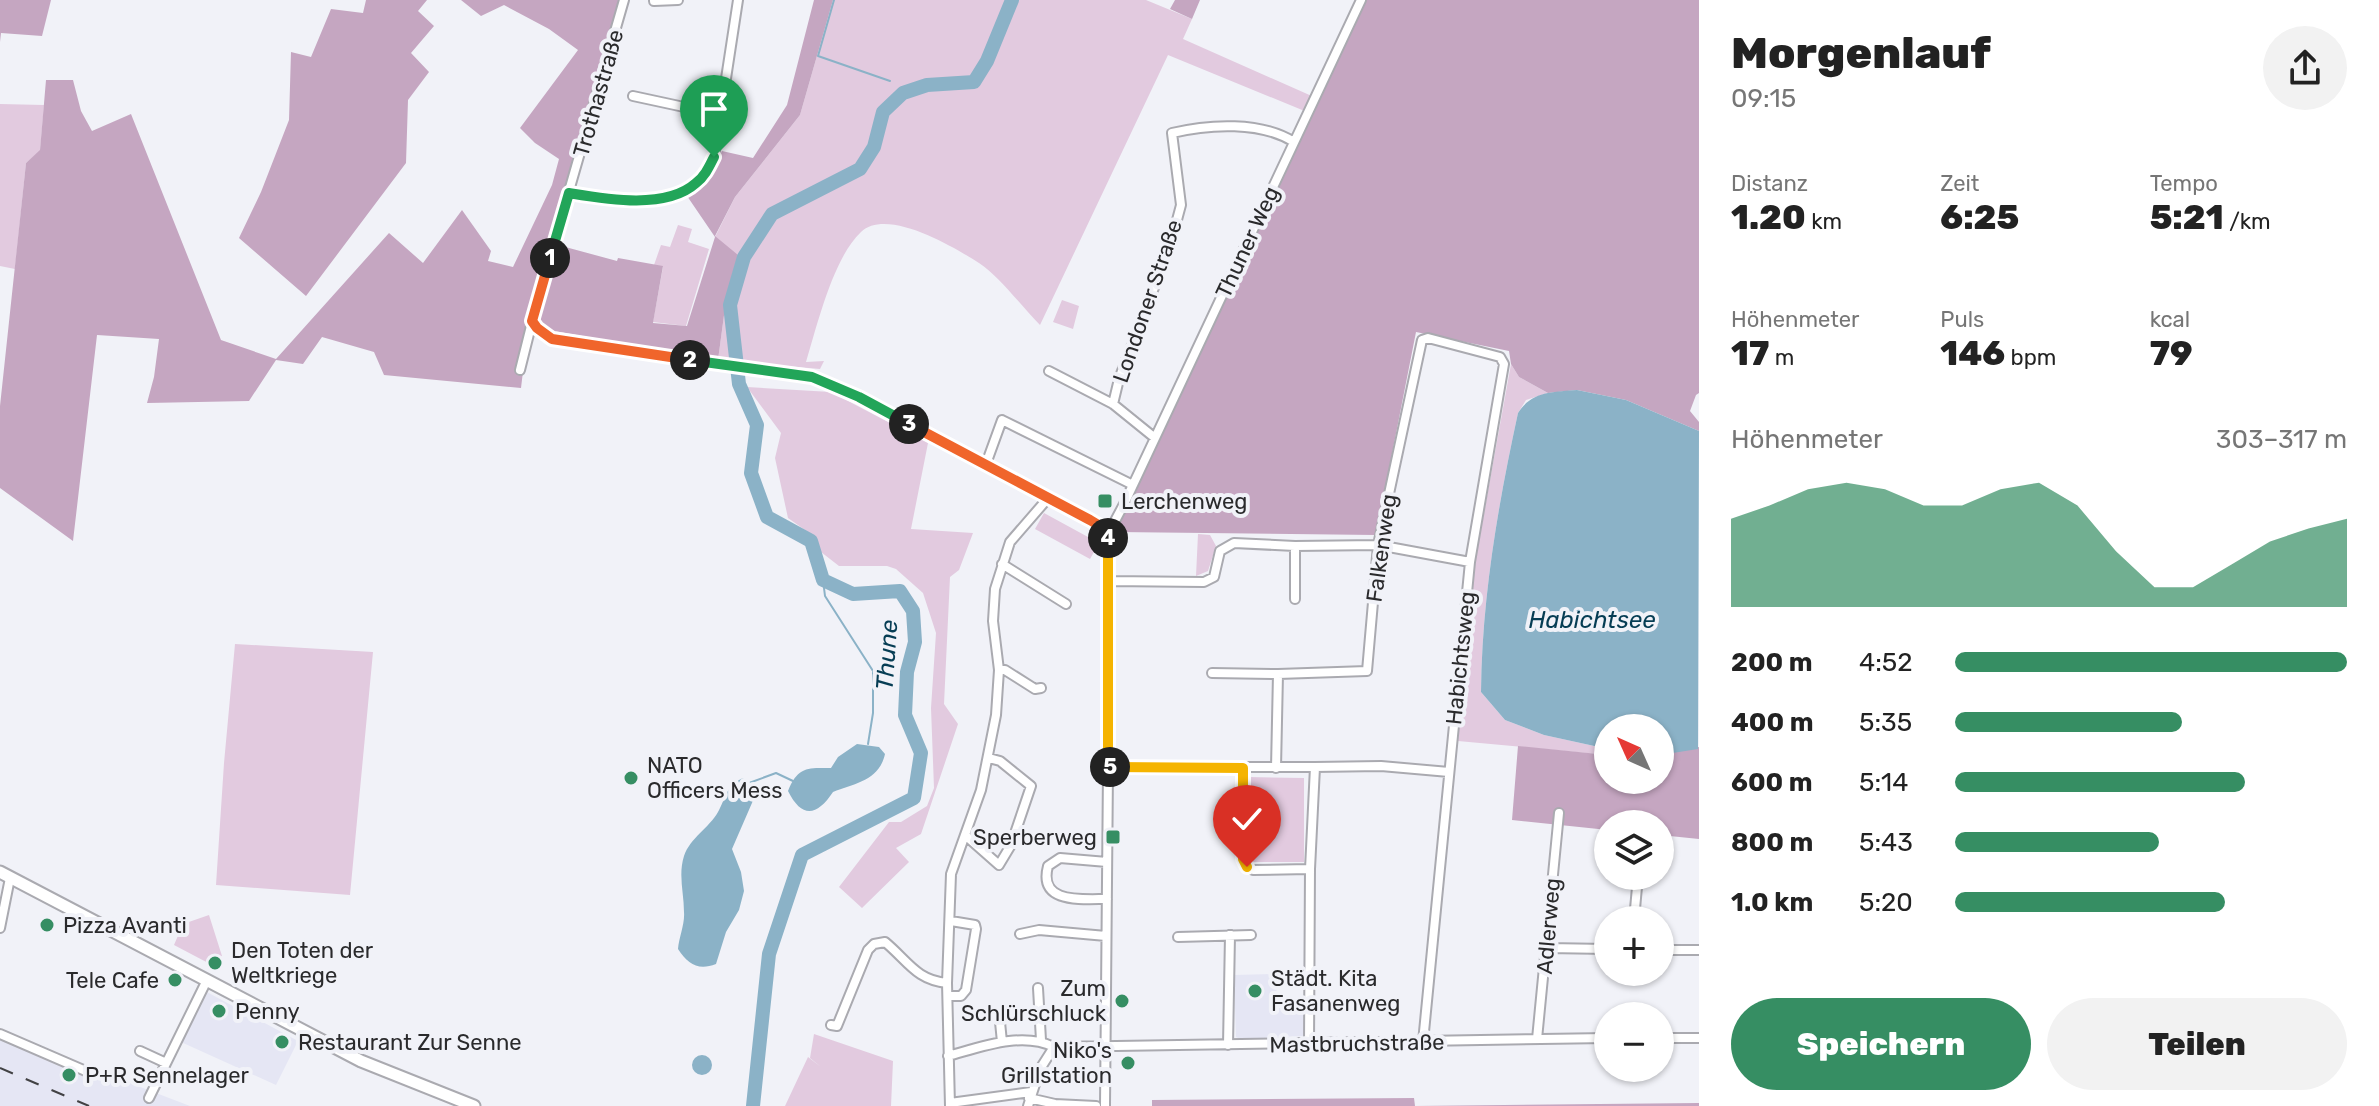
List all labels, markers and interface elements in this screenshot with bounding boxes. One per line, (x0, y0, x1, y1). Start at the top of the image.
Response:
street label: Trothastraße (567, 26, 630, 160)
button: share (2263, 26, 2347, 110)
text: Morgenlauf (1731, 27, 1991, 79)
pin (680, 75, 748, 157)
text: 09:15 (1731, 83, 1796, 114)
icon: arrive (692, 87, 736, 131)
text: Distanz (1731, 170, 1808, 197)
text: Zeit (1940, 170, 1979, 197)
text: Tempo (2150, 170, 2218, 197)
street label: Thuner Weg (1210, 182, 1285, 302)
text: 1.20 (1731, 197, 1806, 238)
text: 6:25 (1940, 197, 2019, 238)
text: 5:21 (2150, 197, 2224, 238)
text: km (1806, 208, 1842, 235)
text: /km (2224, 208, 2271, 235)
street label: Londoner Straße (1107, 216, 1188, 386)
pin: 1 (530, 238, 570, 278)
text: 1 (545, 244, 555, 271)
text: Höhenmeter (1731, 306, 1859, 333)
text: Puls (1940, 306, 1984, 333)
text: kcal (2150, 306, 2190, 333)
text: 17 (1731, 333, 1769, 374)
text: 146 (1940, 333, 2005, 374)
text: 79 (2150, 333, 2193, 374)
pin: 2 (670, 340, 710, 380)
text: m (1769, 344, 1794, 371)
text: bpm (2005, 344, 2056, 371)
text: 2 (683, 346, 697, 373)
pin: 3 (889, 404, 929, 444)
text: 3 (902, 410, 916, 437)
text: Höhenmeter (1731, 424, 1883, 455)
text: 303–317 m (2216, 424, 2347, 455)
place label: Lerchenweg (1121, 488, 1247, 515)
marker: Lerchenweg (1096, 492, 1114, 510)
street label: Falkenweg (1361, 492, 1402, 604)
pin: 4 (1088, 518, 1128, 558)
text: 4 (1100, 524, 1116, 551)
street label: Habichtsweg (1440, 590, 1481, 726)
water label: Habichtsee (1528, 606, 1656, 634)
water label: Thune (871, 619, 903, 691)
text: 200 m (1731, 647, 1813, 678)
text: 4:52 (1859, 647, 1913, 678)
text: 400 m (1731, 707, 1813, 738)
text: 5:35 (1859, 707, 1912, 738)
north arrow (1594, 714, 1674, 794)
map controls (1594, 714, 1674, 1082)
pin: 5 (1090, 747, 1130, 787)
place label: NATO Officers Mess (647, 752, 782, 804)
text: 5 (1103, 753, 1117, 780)
text: 600 m (1731, 767, 1813, 798)
text: 5:14 (1859, 767, 1908, 798)
marker: NATO Officers Mess (622, 769, 640, 787)
pin (1213, 785, 1281, 867)
icon: check (1225, 797, 1269, 841)
button: layers (1594, 810, 1674, 890)
place label: Sperberweg (973, 824, 1097, 851)
text: 800 m (1731, 827, 1813, 858)
text: 5:43 (1859, 827, 1913, 858)
marker: Sperberweg (1104, 828, 1122, 846)
street label: Adlerweg (1531, 877, 1566, 975)
text: 1.0 km (1731, 887, 1813, 918)
text: 5:20 (1859, 887, 1913, 918)
button: + (1594, 906, 1674, 986)
place label: Pizza Avanti (63, 912, 187, 939)
marker: Pizza Avanti (38, 916, 56, 934)
place label: Den Toten der Weltkriege (231, 937, 374, 989)
marker: Den Toten der Weltkriege (206, 954, 224, 972)
place label: Städt. Kita Fasanenweg (1271, 965, 1400, 1017)
place label: Tele Cafe (66, 967, 159, 994)
marker: Tele Cafe (166, 971, 184, 989)
place label: Zum Schlürschluck (961, 975, 1107, 1027)
marker: Städt. Kita Fasanenweg (1246, 982, 1264, 1000)
marker: Zum Schlürschluck (1113, 992, 1131, 1010)
place label: Penny (235, 998, 300, 1025)
button: Speichern (1731, 998, 2031, 1090)
button: Teilen (2047, 998, 2347, 1090)
marker: Penny (210, 1002, 228, 1020)
button: − (1594, 1002, 1674, 1082)
street label: Mastbruchstraße (1269, 1028, 1445, 1059)
place label: Restaurant Zur Senne (298, 1029, 522, 1056)
marker: Restaurant Zur Senne (273, 1033, 291, 1051)
place label: Niko's Grillstation (1001, 1037, 1112, 1089)
marker: Niko's Grillstation (1119, 1054, 1137, 1072)
place label: P+R Sennelager (85, 1062, 250, 1089)
marker: P+R Sennelager (60, 1066, 78, 1084)

